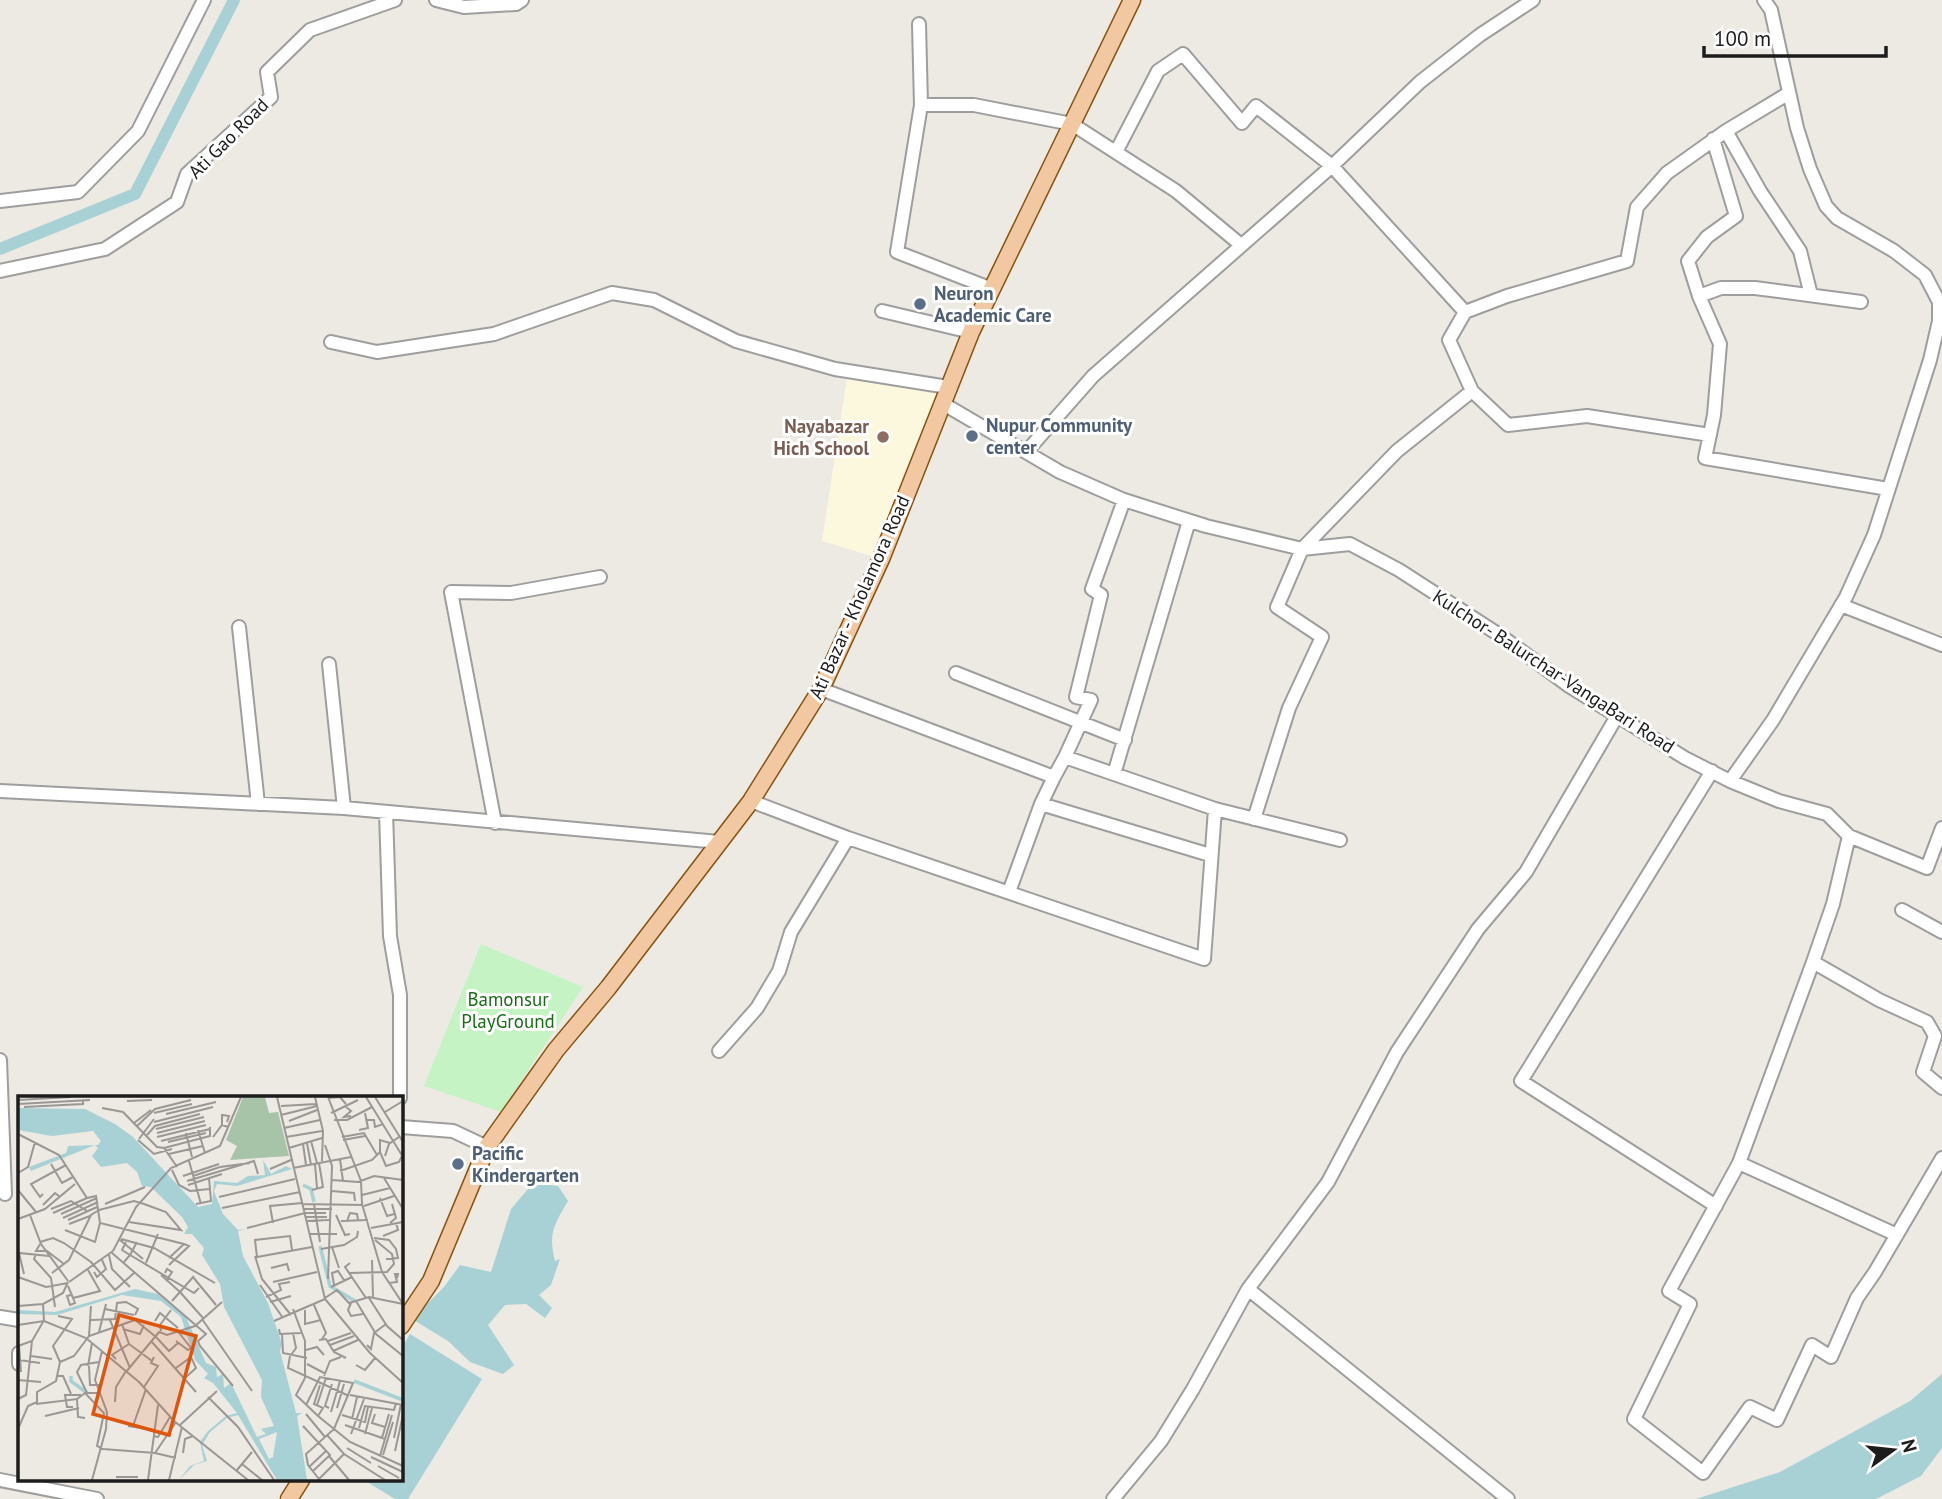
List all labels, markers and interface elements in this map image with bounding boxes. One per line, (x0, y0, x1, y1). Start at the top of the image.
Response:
scale bar (1704, 14, 1886, 58)
text: 100 m (1714, 25, 1771, 52)
street label: Ati Gao Road (183, 93, 273, 183)
place label: Neuron Academic Care (934, 281, 1052, 327)
marker: Neuron Academic Care (912, 296, 928, 312)
place label: Nupur Community center (986, 413, 1133, 459)
place label: Nayabazar Hich School (773, 414, 869, 460)
marker: Nupur Community center (964, 428, 980, 444)
marker: Nayabazar Hich School (875, 429, 891, 445)
street label: Ati Bazar - Kholamora Road (803, 492, 915, 702)
street label: Kulchor- Balurchar-VangaBari Road (1429, 584, 1679, 758)
park label: Bamonsur PlayGround (461, 987, 555, 1033)
inset map (18, 1096, 402, 1482)
place label: Pacific Kindergarten (472, 1141, 579, 1187)
marker: Pacific Kindergarten (450, 1156, 466, 1172)
north arrow (1858, 1415, 1928, 1485)
text: N (1896, 1436, 1923, 1455)

